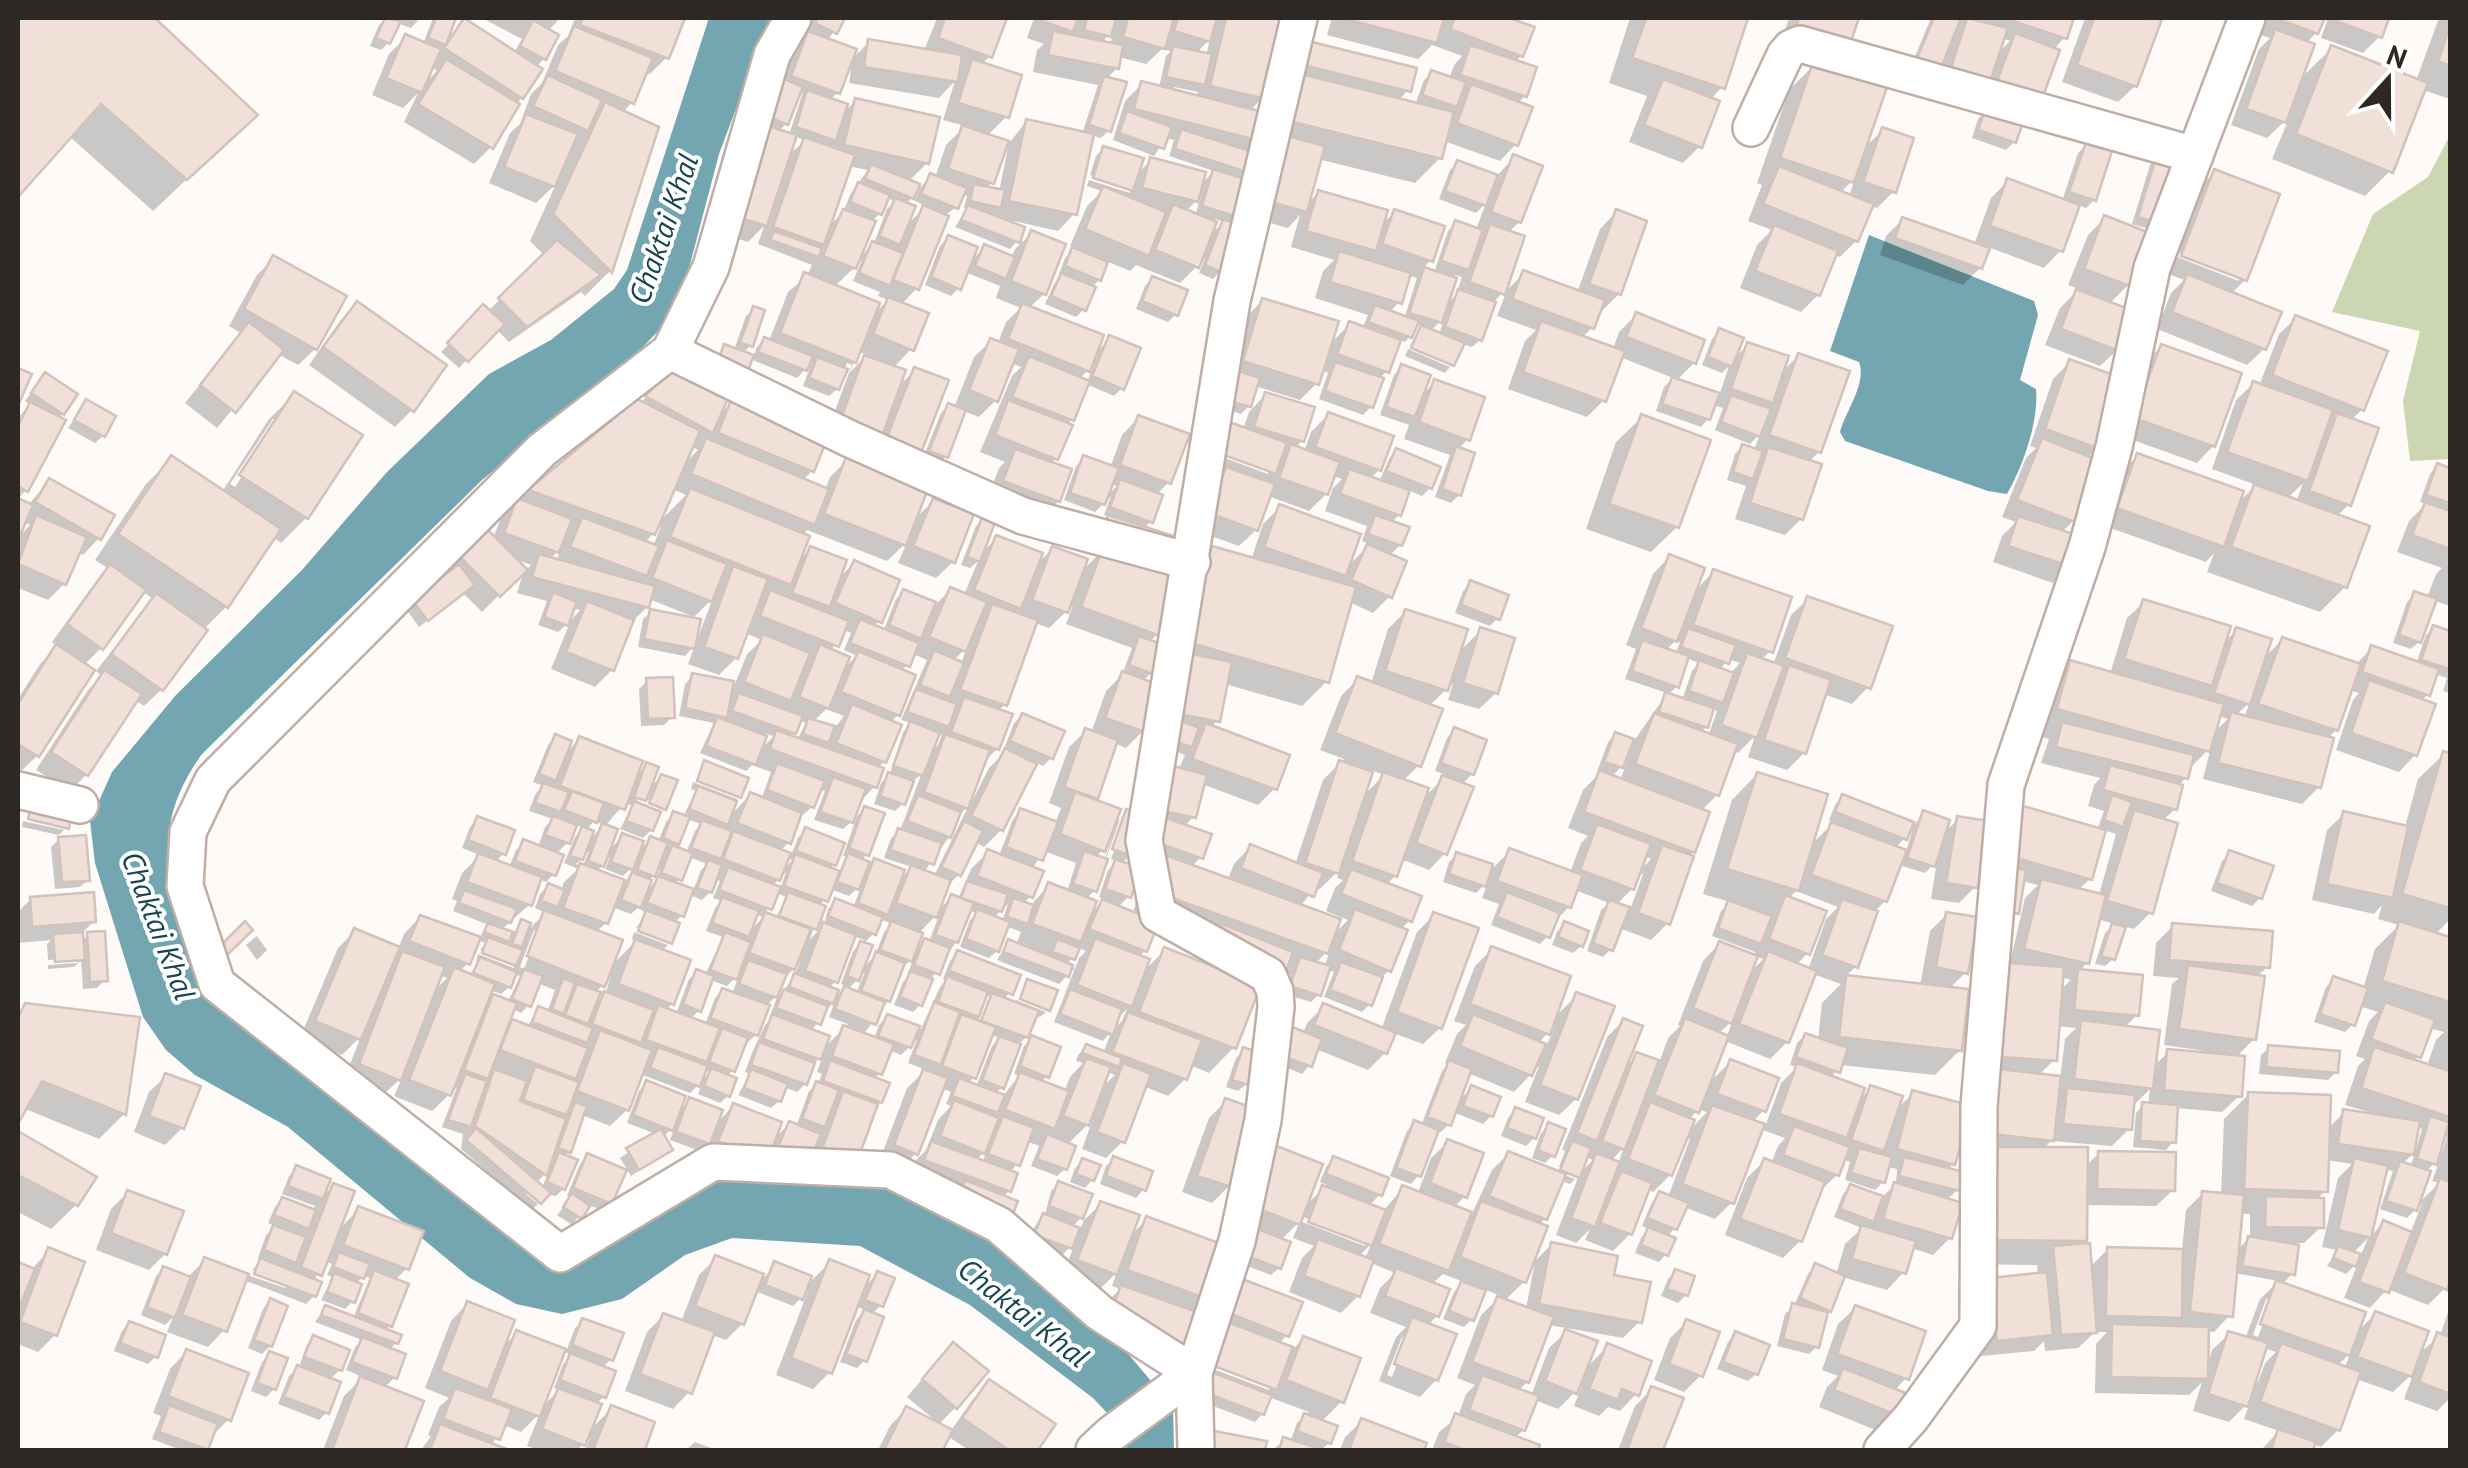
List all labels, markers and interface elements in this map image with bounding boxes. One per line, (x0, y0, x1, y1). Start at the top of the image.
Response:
north arrow (2338, 30, 2438, 130)
text: N (2382, 36, 2412, 77)
water label: Chaktai Khal (619, 148, 706, 309)
water label: Chaktai Khal (113, 846, 206, 1005)
water label: Chaktai Khal (950, 1248, 1097, 1375)

